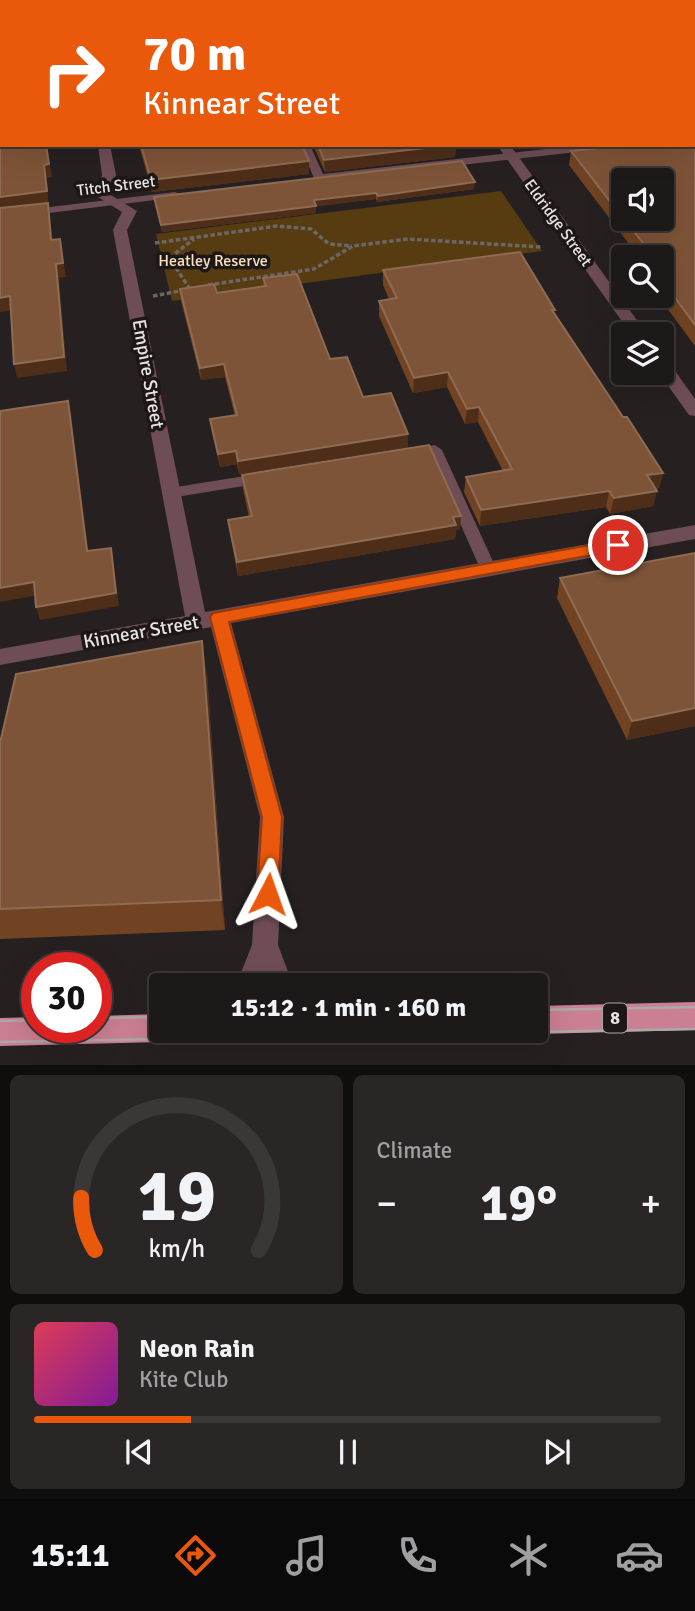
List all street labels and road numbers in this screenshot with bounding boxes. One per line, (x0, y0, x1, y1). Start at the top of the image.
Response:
street label: Titch Street (76, 171, 157, 201)
street label: Eldridge Street (520, 176, 597, 271)
street label: Empire Street (127, 317, 170, 431)
street label: Kinnear Street (81, 610, 201, 654)
road number: 8 (603, 1003, 627, 1032)

